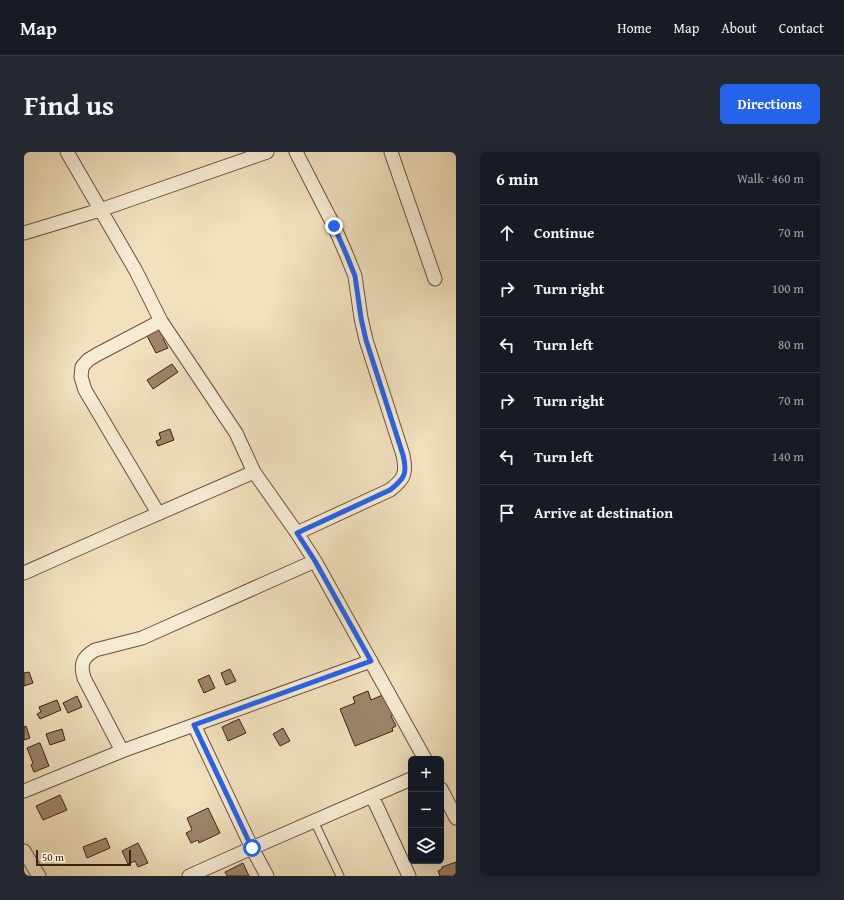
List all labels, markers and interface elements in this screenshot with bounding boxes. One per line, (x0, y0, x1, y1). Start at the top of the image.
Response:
text: Map (20, 14, 57, 42)
text: Home (617, 18, 652, 38)
text: Map (674, 18, 699, 38)
text: About (721, 18, 757, 38)
text: Contact (779, 18, 824, 38)
text: Find us (24, 84, 114, 125)
button: Directions (720, 84, 820, 124)
text: 6 min (496, 166, 538, 191)
text: Walk · 460 m (737, 169, 804, 188)
route end (325, 217, 343, 235)
icon: ahead (496, 222, 518, 244)
text: Continue (534, 222, 595, 243)
text: 70 m (778, 223, 804, 242)
icon: right (496, 278, 518, 300)
text: Turn right (534, 278, 605, 299)
text: 100 m (772, 279, 804, 298)
icon: left (496, 334, 518, 356)
text: Turn left (534, 334, 593, 355)
text: 80 m (778, 335, 804, 354)
icon: right (496, 390, 518, 412)
text: Turn right (534, 390, 605, 411)
text: 70 m (778, 391, 804, 410)
icon: left (496, 446, 518, 468)
text: Turn left (534, 446, 593, 467)
text: 140 m (772, 447, 804, 466)
icon: arrive (496, 502, 518, 524)
text: Arrive at destination (534, 502, 673, 523)
map controls (408, 756, 444, 864)
button: + (408, 756, 444, 792)
button: − (408, 792, 444, 828)
button: layers (408, 828, 444, 864)
route start (243, 839, 261, 857)
scale bar (36, 848, 131, 867)
text: 50 m (42, 849, 64, 865)

